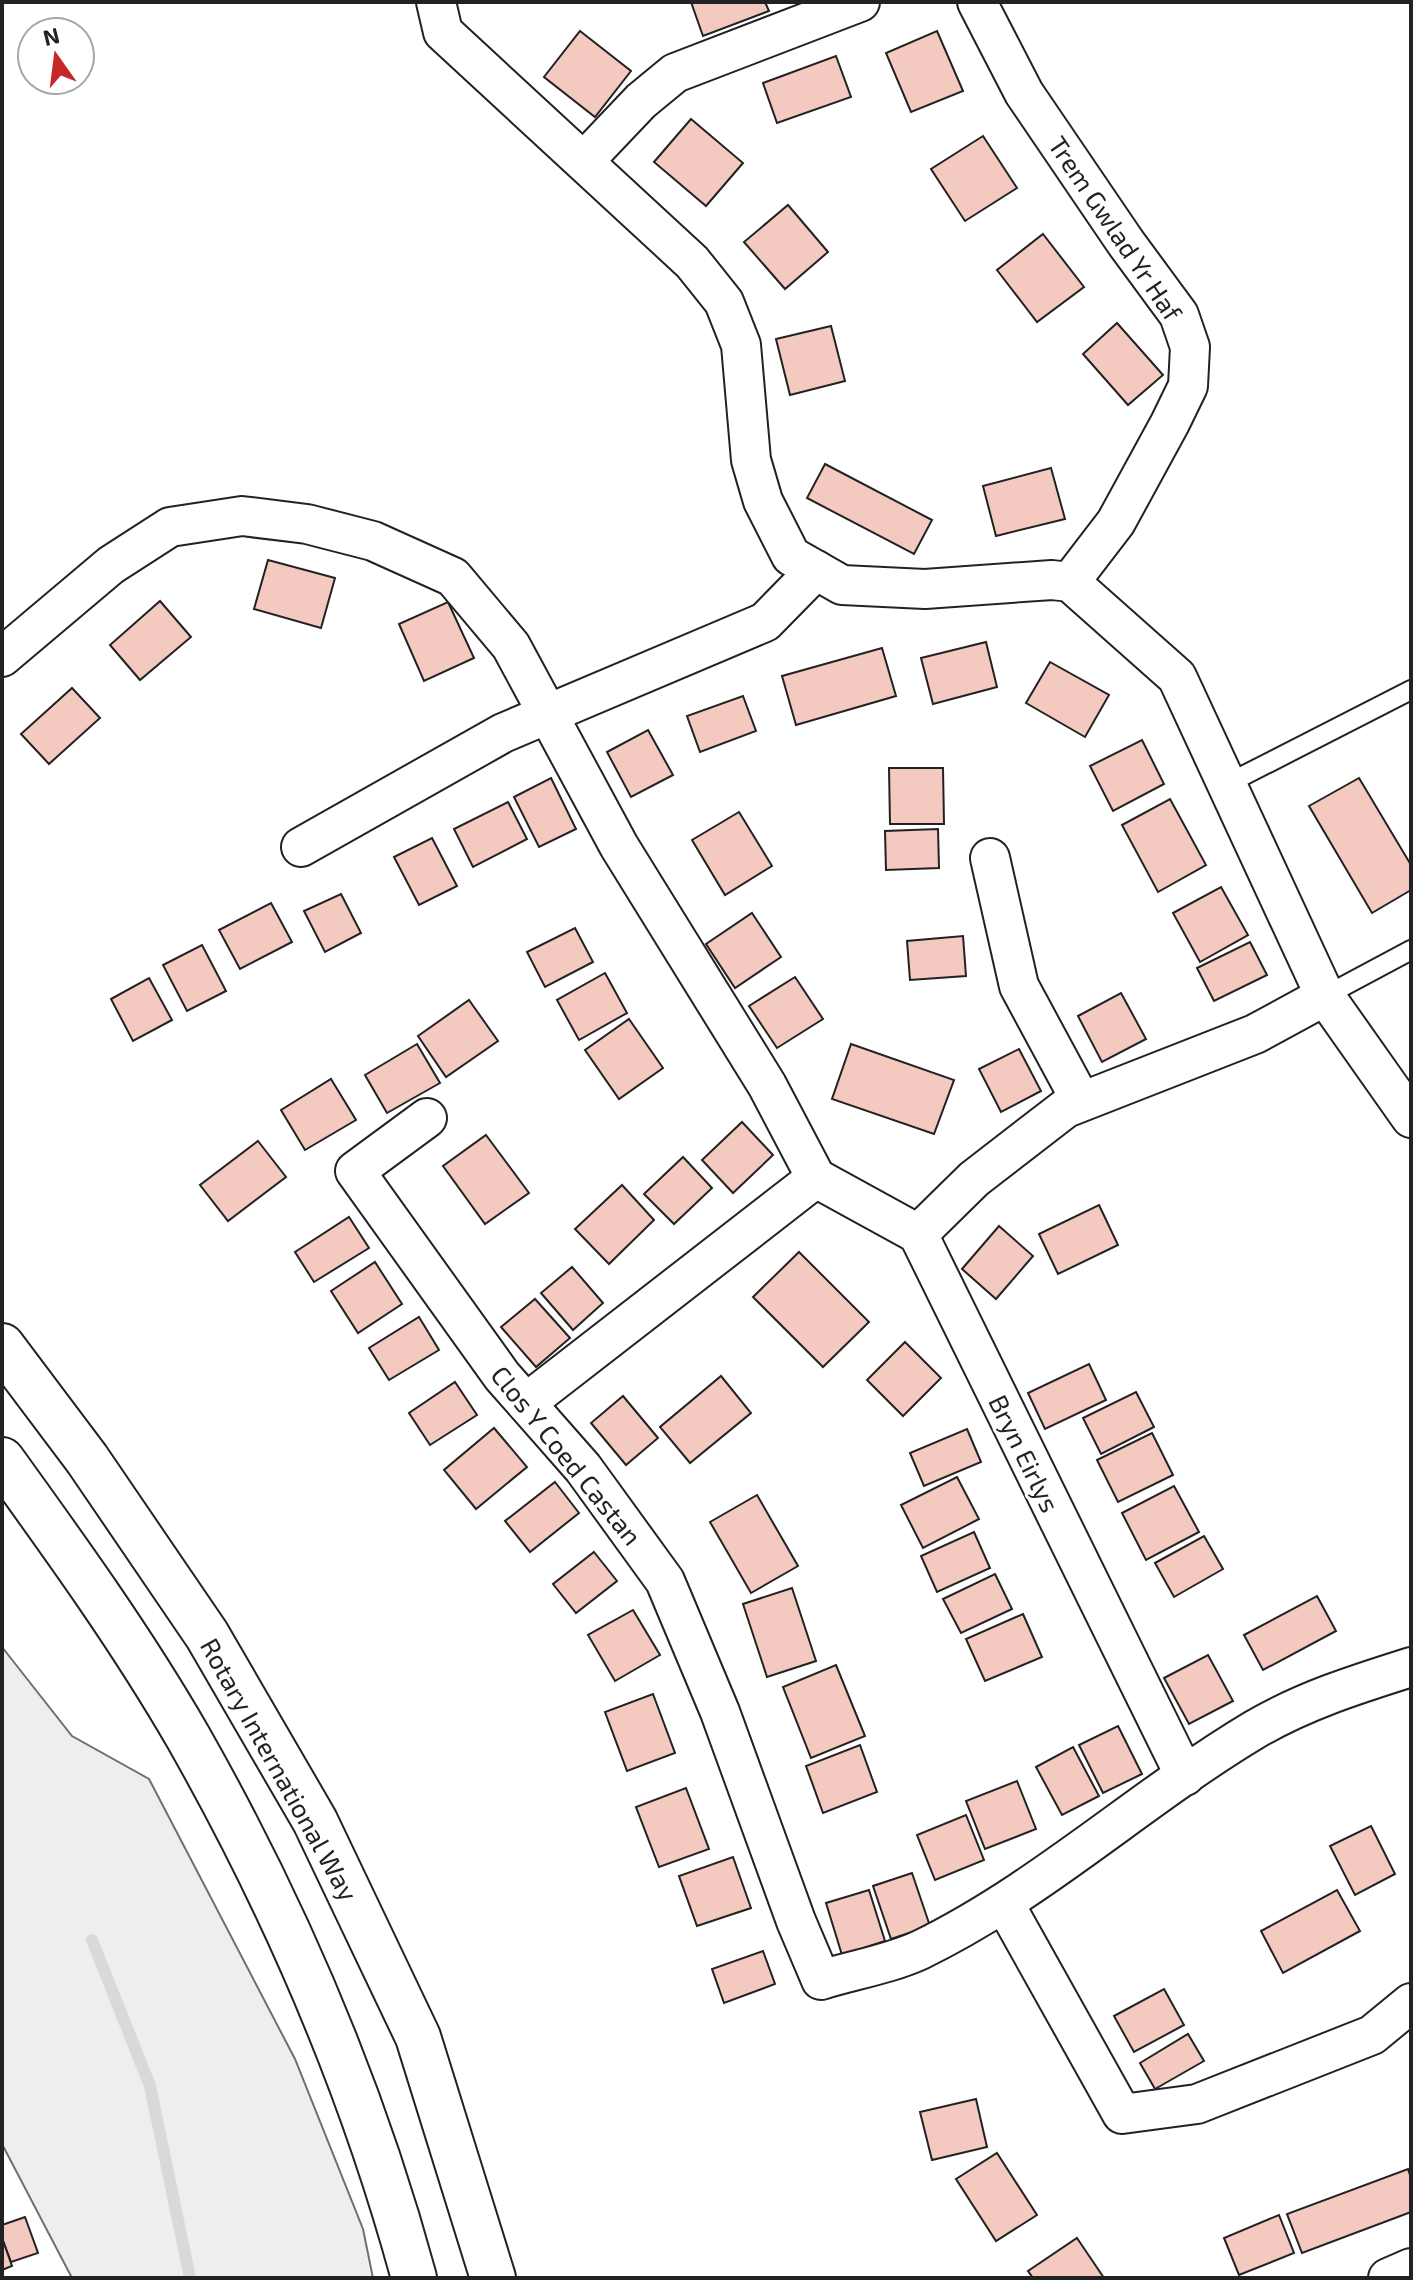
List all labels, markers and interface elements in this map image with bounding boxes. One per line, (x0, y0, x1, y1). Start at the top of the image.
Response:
north arrow (16, 16, 96, 96)
text: N (40, 21, 62, 50)
street label: Trem Gwlad Yr Haf (1043, 130, 1190, 327)
street label: Clos Y Coed Castan (485, 1359, 649, 1551)
street label: Bryn Eirlys (983, 1389, 1067, 1517)
street label: Rotary International Way (195, 1632, 365, 1906)

